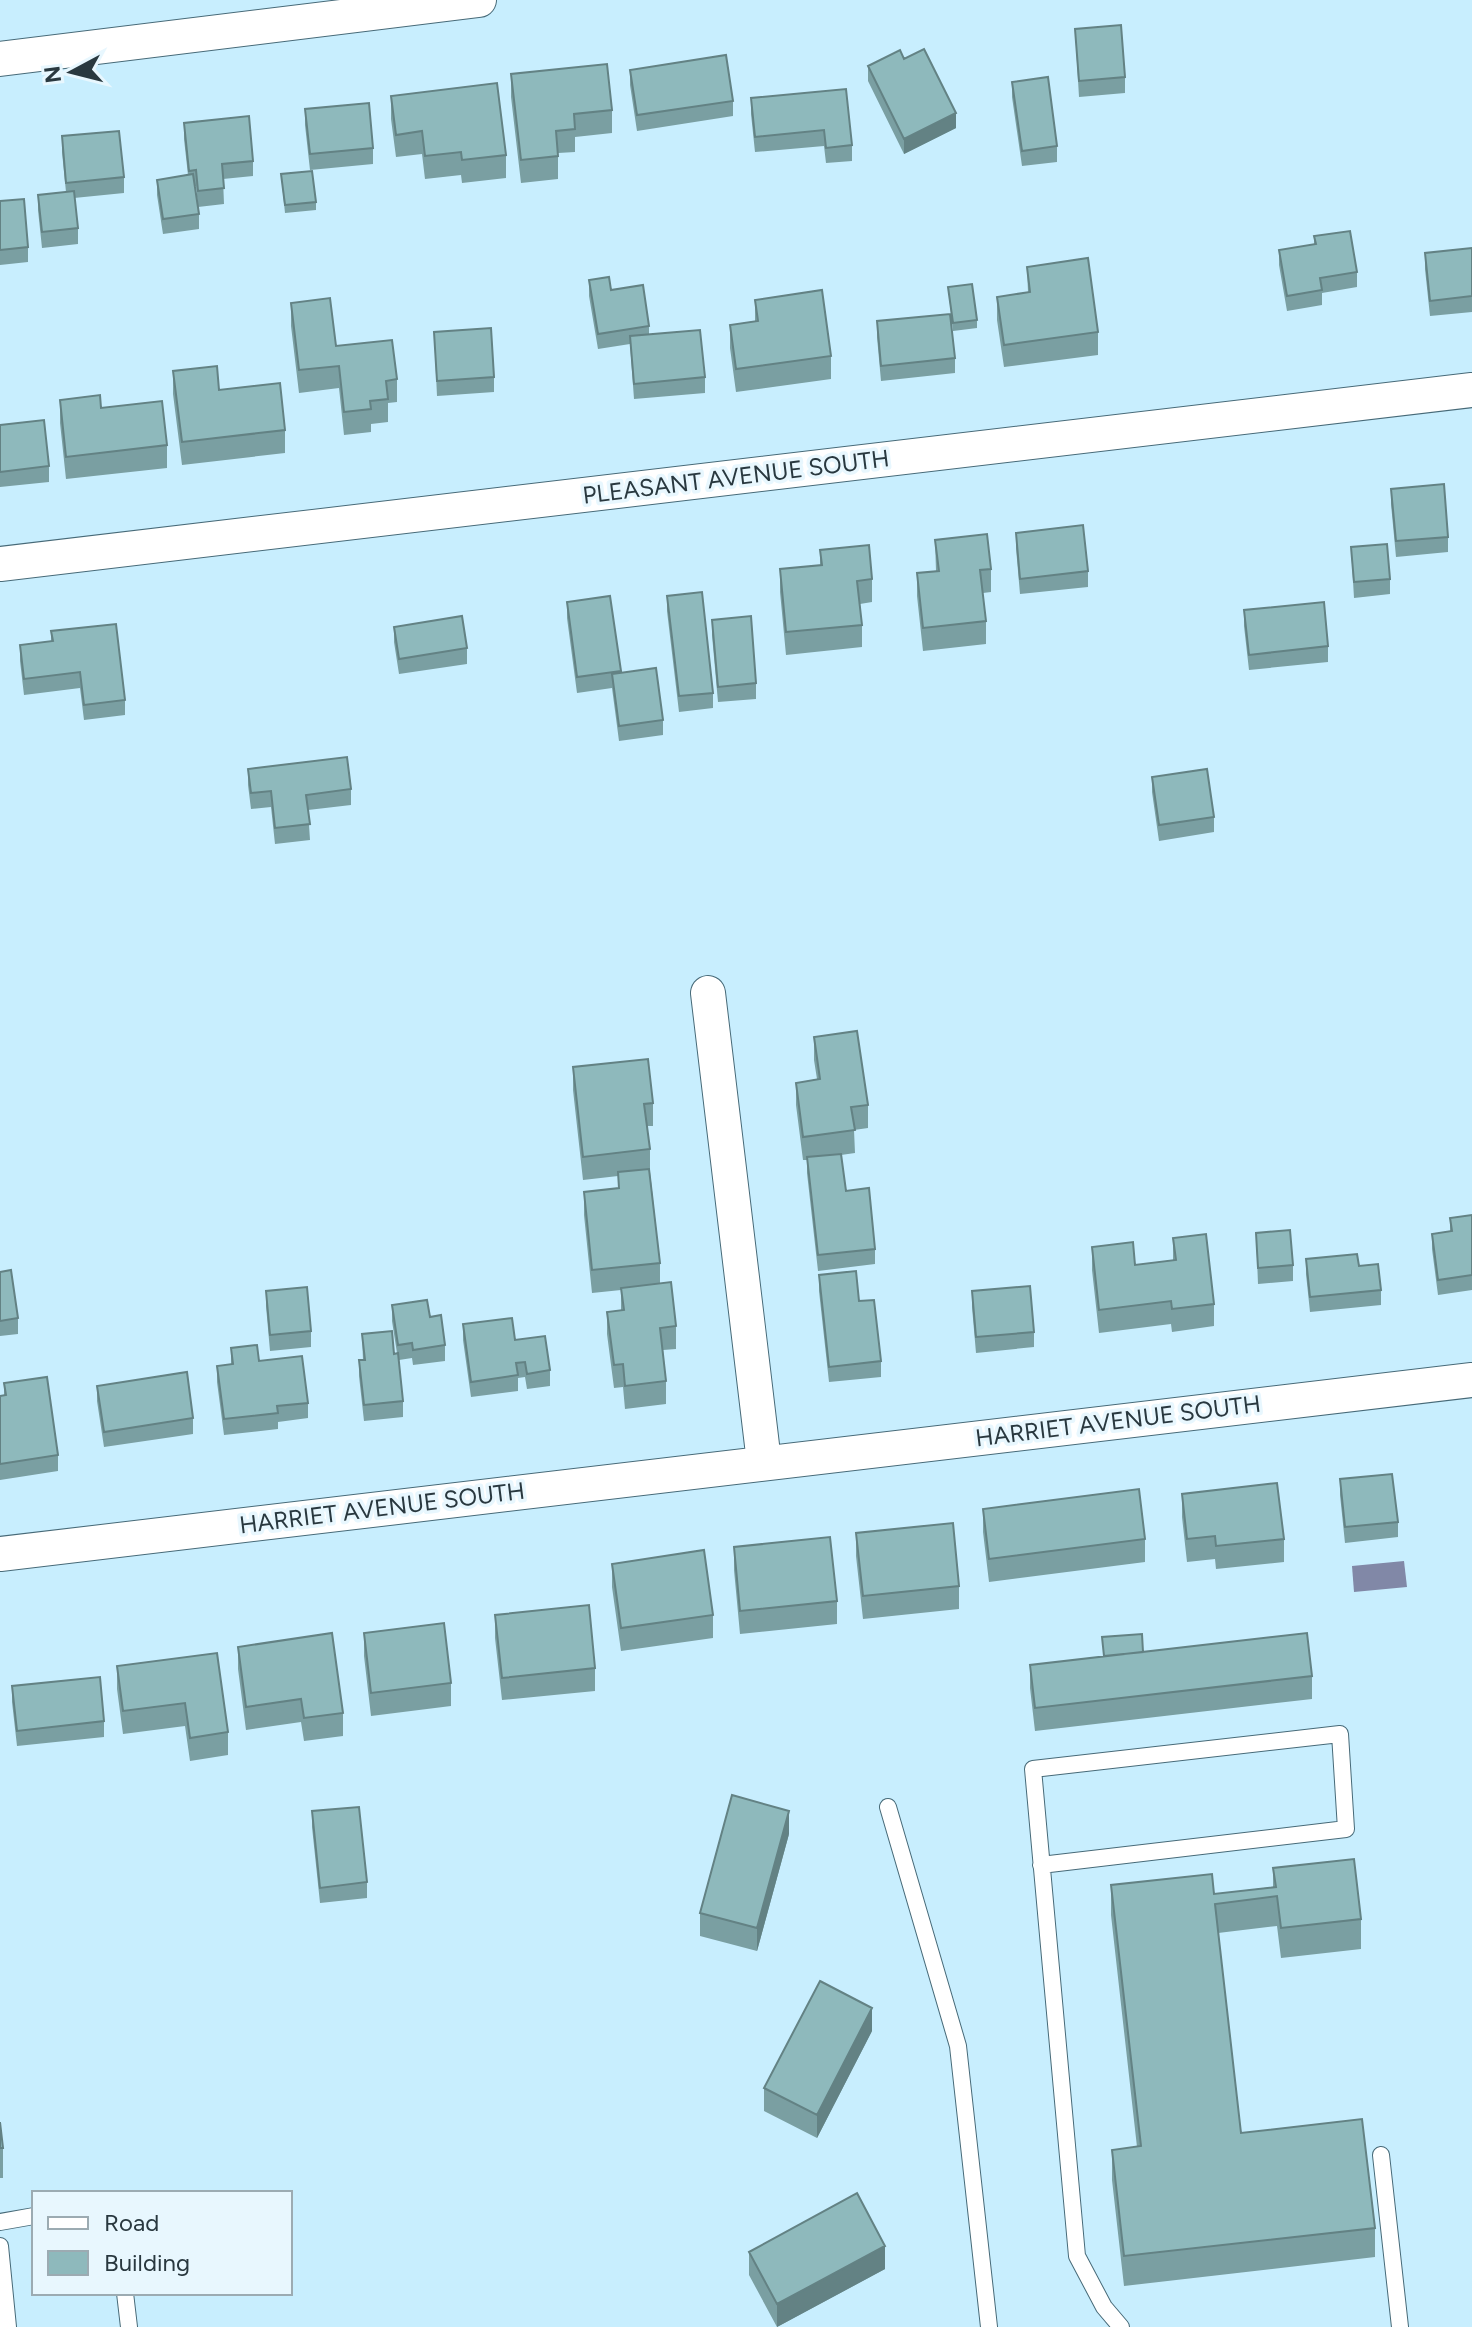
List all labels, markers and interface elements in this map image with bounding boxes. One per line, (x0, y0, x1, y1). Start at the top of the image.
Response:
north arrow (32, 32, 112, 112)
text: N (38, 64, 67, 84)
street label: PLEASANT AVENUE SOUTH (581, 443, 891, 510)
street label: HARRIET AVENUE SOUTH (974, 1389, 1262, 1452)
street label: HARRIET AVENUE SOUTH (238, 1476, 526, 1539)
legend (32, 2191, 292, 2295)
text: Road (104, 2208, 159, 2237)
text: Building (104, 2248, 190, 2277)

